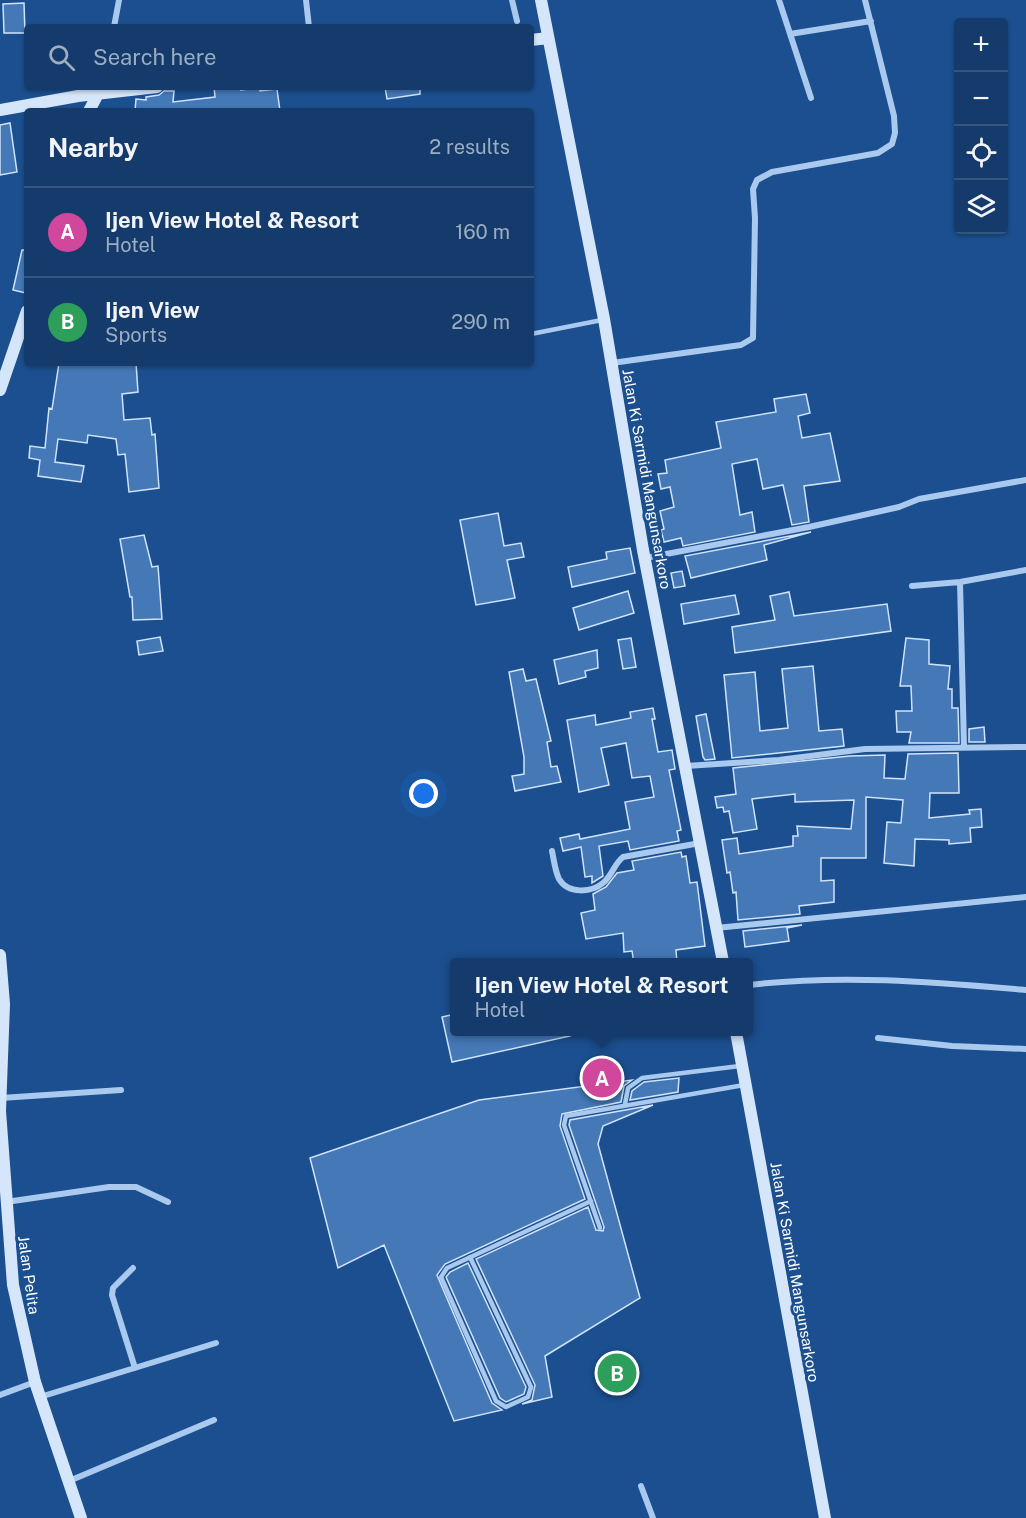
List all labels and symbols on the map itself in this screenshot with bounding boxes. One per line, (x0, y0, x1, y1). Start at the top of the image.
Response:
street label: Jalan Ki Sarmidi Mangunsarkoro (619, 368, 675, 590)
your location (409, 779, 438, 808)
pin: A (582, 1056, 622, 1100)
street label: Jalan Ki Sarmidi Mangunsarkoro (767, 1161, 823, 1383)
street label: Jalan Pelita (15, 1235, 43, 1315)
pin: B (598, 1350, 636, 1396)

